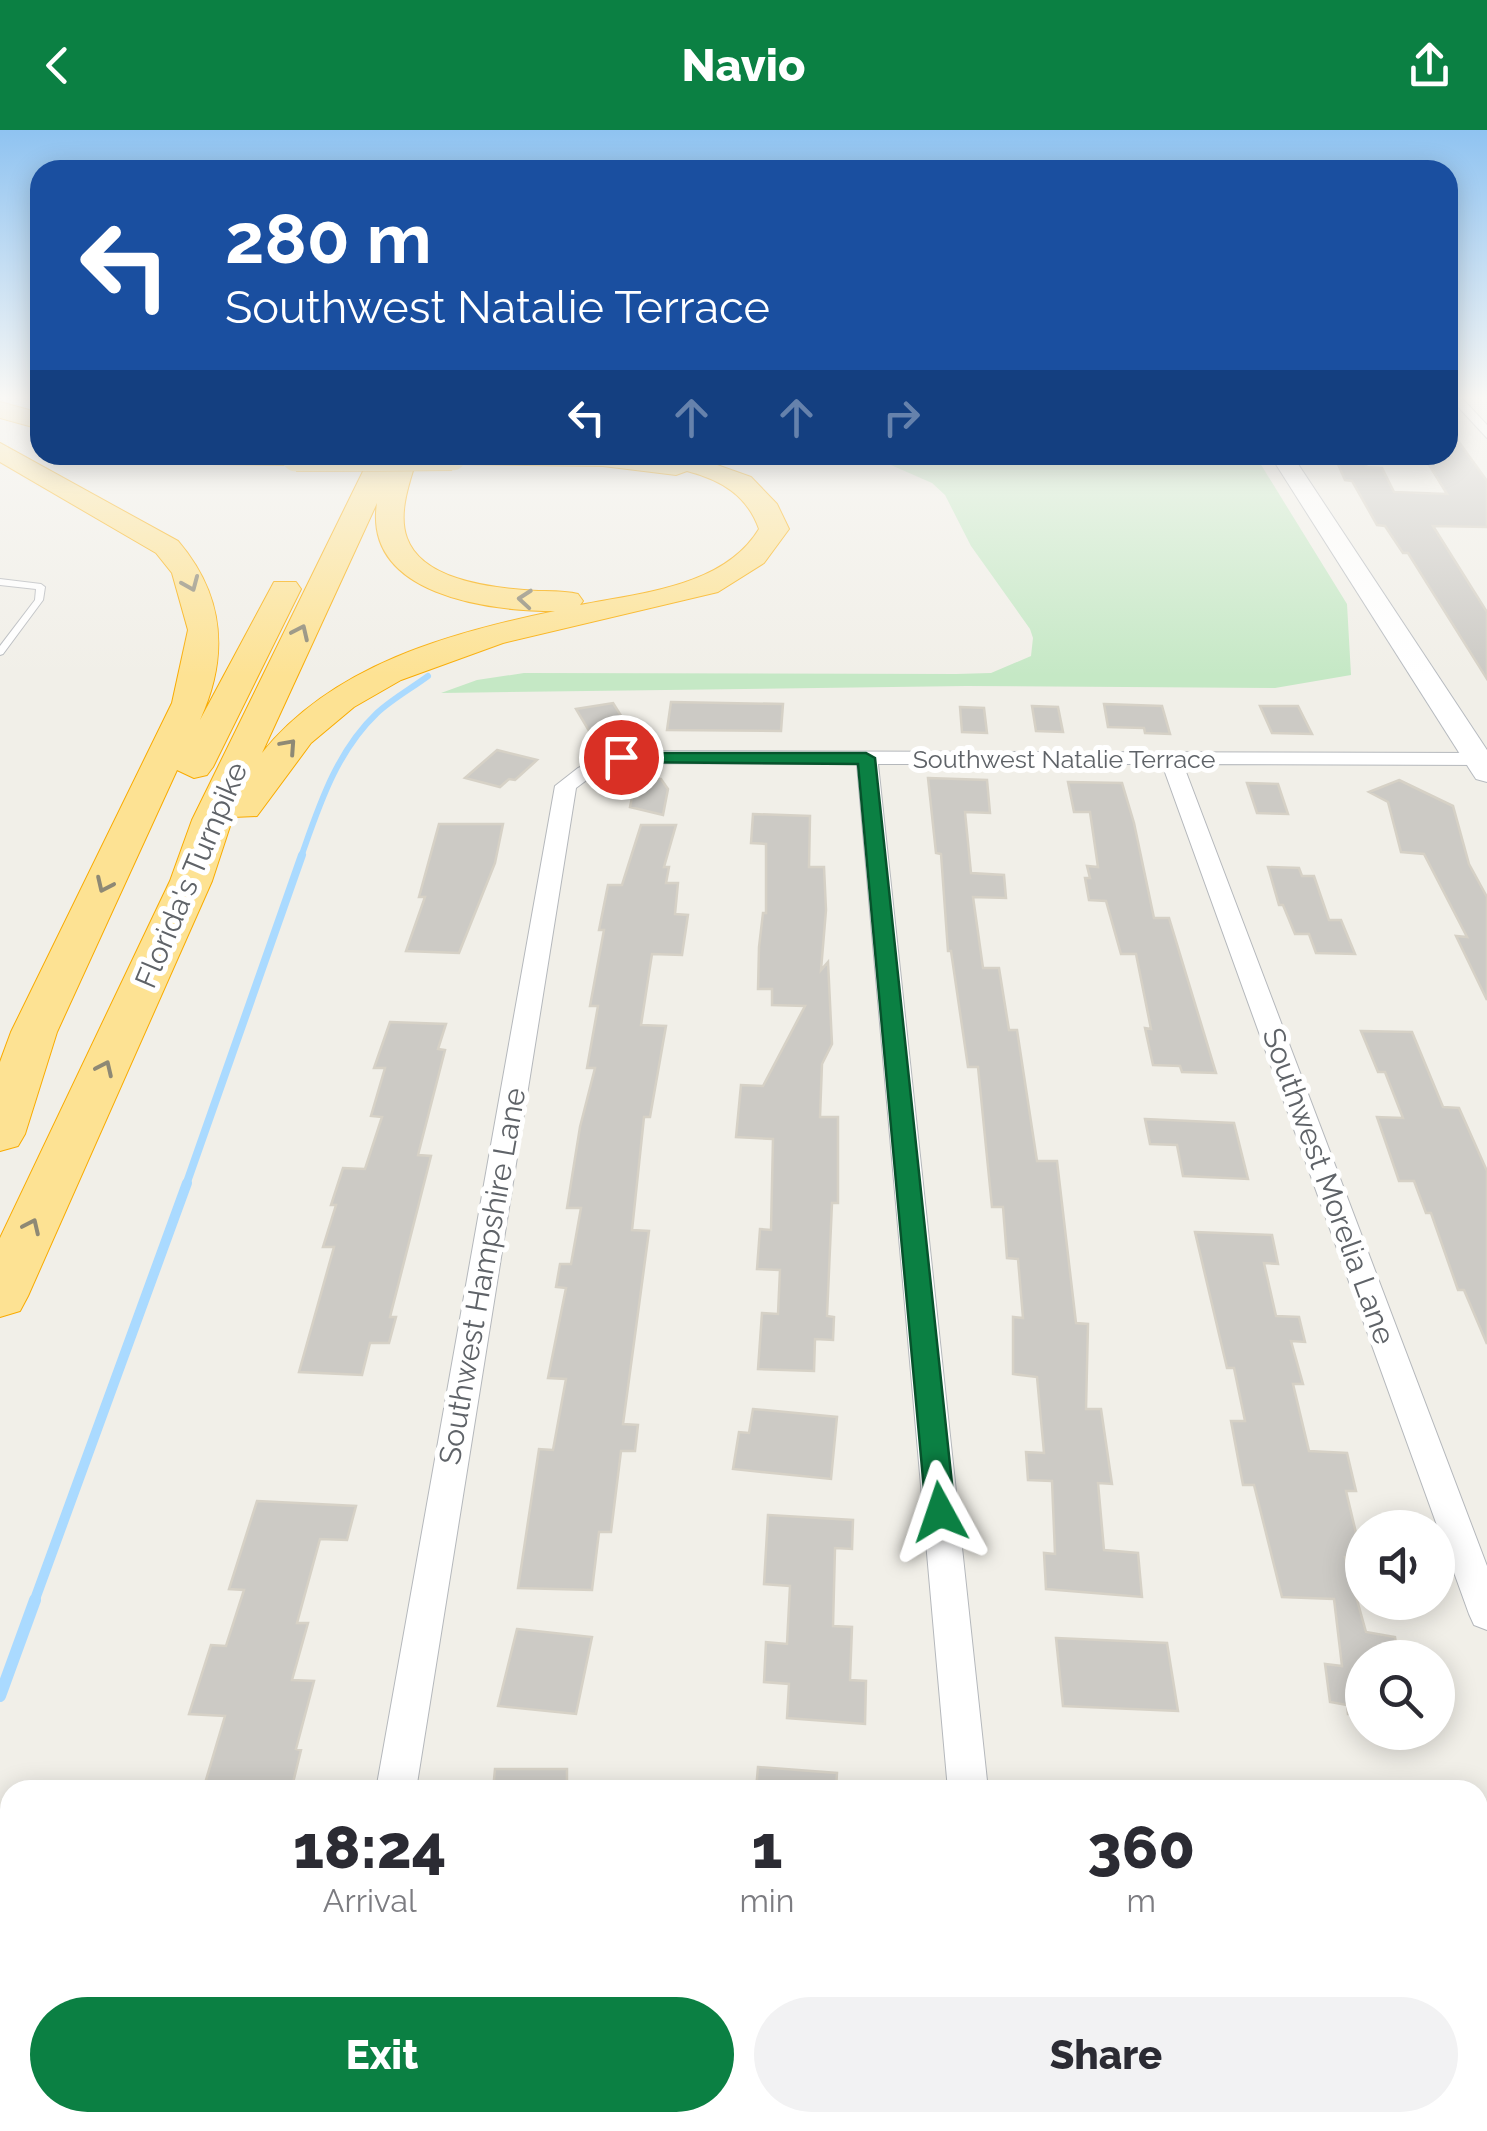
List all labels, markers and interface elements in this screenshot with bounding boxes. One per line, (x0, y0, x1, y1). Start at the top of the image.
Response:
icon: back (30, 38, 85, 93)
icon: share (1402, 38, 1457, 93)
text: Navio (682, 39, 805, 92)
text: 280 m (225, 197, 432, 279)
icon: left (60, 200, 190, 330)
text: Southwest Natalie Terrace (225, 281, 770, 334)
icon: left (559, 390, 614, 445)
icon: ahead (664, 390, 719, 445)
icon: ahead (769, 390, 824, 445)
icon: right (874, 390, 929, 445)
one-way arrow (179, 574, 199, 592)
one-way arrow (516, 589, 532, 611)
one-way arrow (288, 625, 308, 643)
pin (579, 715, 664, 800)
icon: arrive (594, 730, 649, 785)
one-way arrow (277, 739, 295, 758)
street label: Southwest Natalie Terrace (913, 744, 1215, 774)
street label: Florida's Turnpike (128, 757, 254, 993)
one-way arrow (96, 875, 116, 893)
street label: Southwest Morelia Lane (1255, 1023, 1403, 1349)
one-way arrow (93, 1060, 113, 1078)
street label: Southwest Hampshire Lane (432, 1085, 532, 1467)
one-way arrow (20, 1218, 40, 1236)
position arrow (888, 1460, 992, 1564)
map controls (1345, 1510, 1455, 1750)
button: sound (1345, 1510, 1455, 1620)
button: search (1345, 1640, 1455, 1750)
text: 18:24 (293, 1812, 446, 1882)
text: 1 (751, 1812, 783, 1882)
text: 360 (1088, 1812, 1195, 1882)
text: Arrival (323, 1882, 417, 1919)
text: min (739, 1882, 795, 1919)
text: m (1127, 1882, 1156, 1919)
button: Exit (30, 1997, 734, 2112)
button: Share (754, 1997, 1458, 2112)

